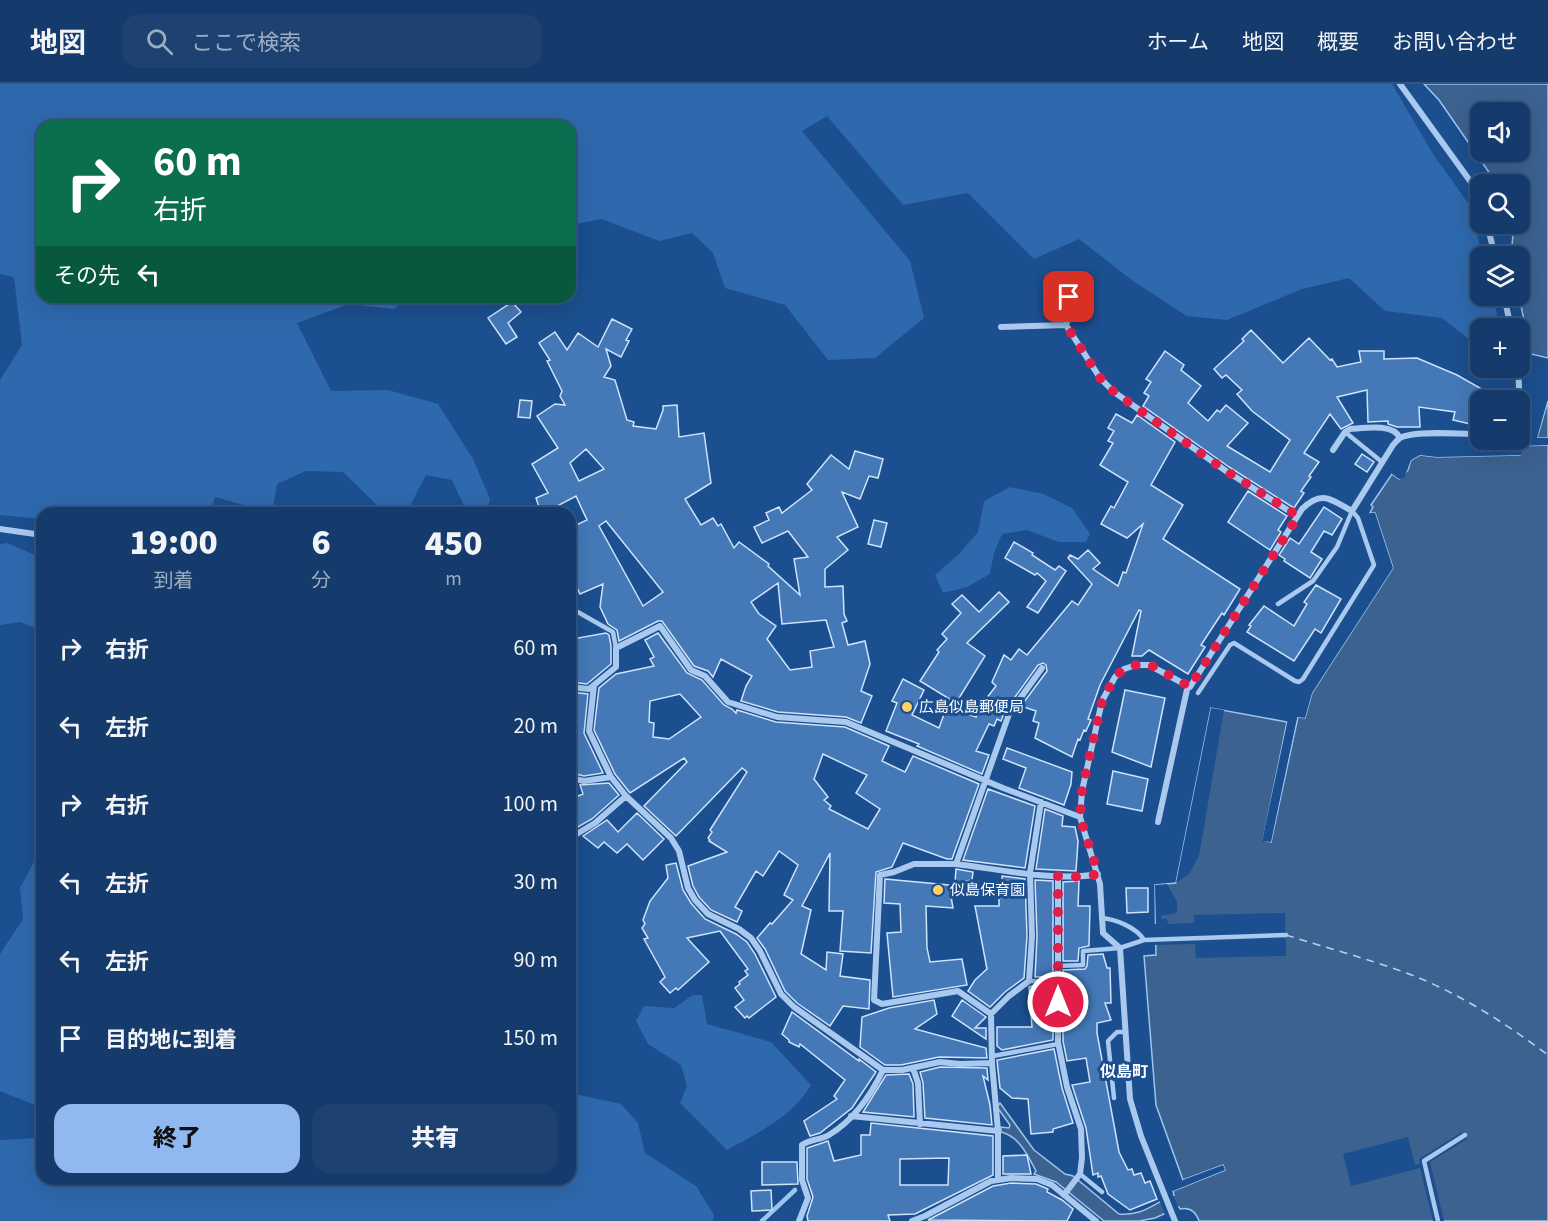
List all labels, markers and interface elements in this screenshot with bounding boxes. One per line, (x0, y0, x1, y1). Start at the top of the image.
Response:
search box (122, 14, 542, 68)
text: 地図 (30, 23, 86, 63)
icon: search (143, 25, 176, 58)
text: ここで検索 (191, 27, 301, 59)
text: ホーム (1147, 27, 1209, 57)
text: 地図 (1242, 27, 1284, 57)
text: 概要 (1317, 27, 1359, 57)
text: お問い合わせ (1392, 27, 1518, 57)
map controls (1470, 102, 1530, 450)
button: sound (1470, 102, 1530, 162)
text: 60 m (153, 132, 242, 192)
icon: right (54, 144, 132, 222)
button: search (1470, 174, 1530, 234)
text: 右折 (153, 191, 207, 230)
button: layers (1470, 246, 1530, 306)
icon: left (132, 258, 165, 291)
text: その先 (54, 260, 120, 292)
pin (1043, 271, 1094, 322)
icon: arrive (1052, 280, 1085, 313)
button: + (1470, 318, 1530, 378)
button: − (1470, 390, 1530, 450)
text: 19:00 (130, 517, 218, 568)
text: 6 (312, 517, 331, 568)
text: 450 (425, 518, 482, 569)
text: m (445, 565, 462, 593)
text: 到着 (154, 567, 194, 595)
text: 分 (311, 567, 331, 595)
icon: right (54, 632, 87, 665)
text: 60 m (513, 632, 558, 664)
text: 右折 (105, 634, 149, 666)
place label: 広島似島郵便局 (919, 697, 1024, 718)
marker: 広島似島郵便局 (900, 700, 914, 714)
icon: left (54, 710, 87, 743)
text: 20 m (513, 710, 558, 742)
text: 左折 (105, 712, 149, 744)
icon: right (54, 788, 87, 821)
text: 100 m (503, 788, 558, 820)
text: 右折 (105, 790, 149, 822)
icon: left (54, 866, 87, 899)
text: 30 m (513, 866, 558, 898)
text: 左折 (105, 868, 149, 900)
place label: 似島保育園 (950, 880, 1025, 901)
marker: 似島保育園 (931, 883, 945, 897)
icon: left (54, 944, 87, 977)
text: 90 m (513, 944, 558, 976)
text: 左折 (105, 946, 149, 978)
position arrow (1026, 970, 1090, 1034)
icon: arrive (54, 1022, 87, 1055)
text: 150 m (503, 1022, 558, 1054)
text: 目的地に到着 (105, 1024, 237, 1056)
district label: 似島町 (1100, 1061, 1148, 1083)
button: 終了 (54, 1104, 300, 1173)
button: 共有 (312, 1104, 558, 1173)

